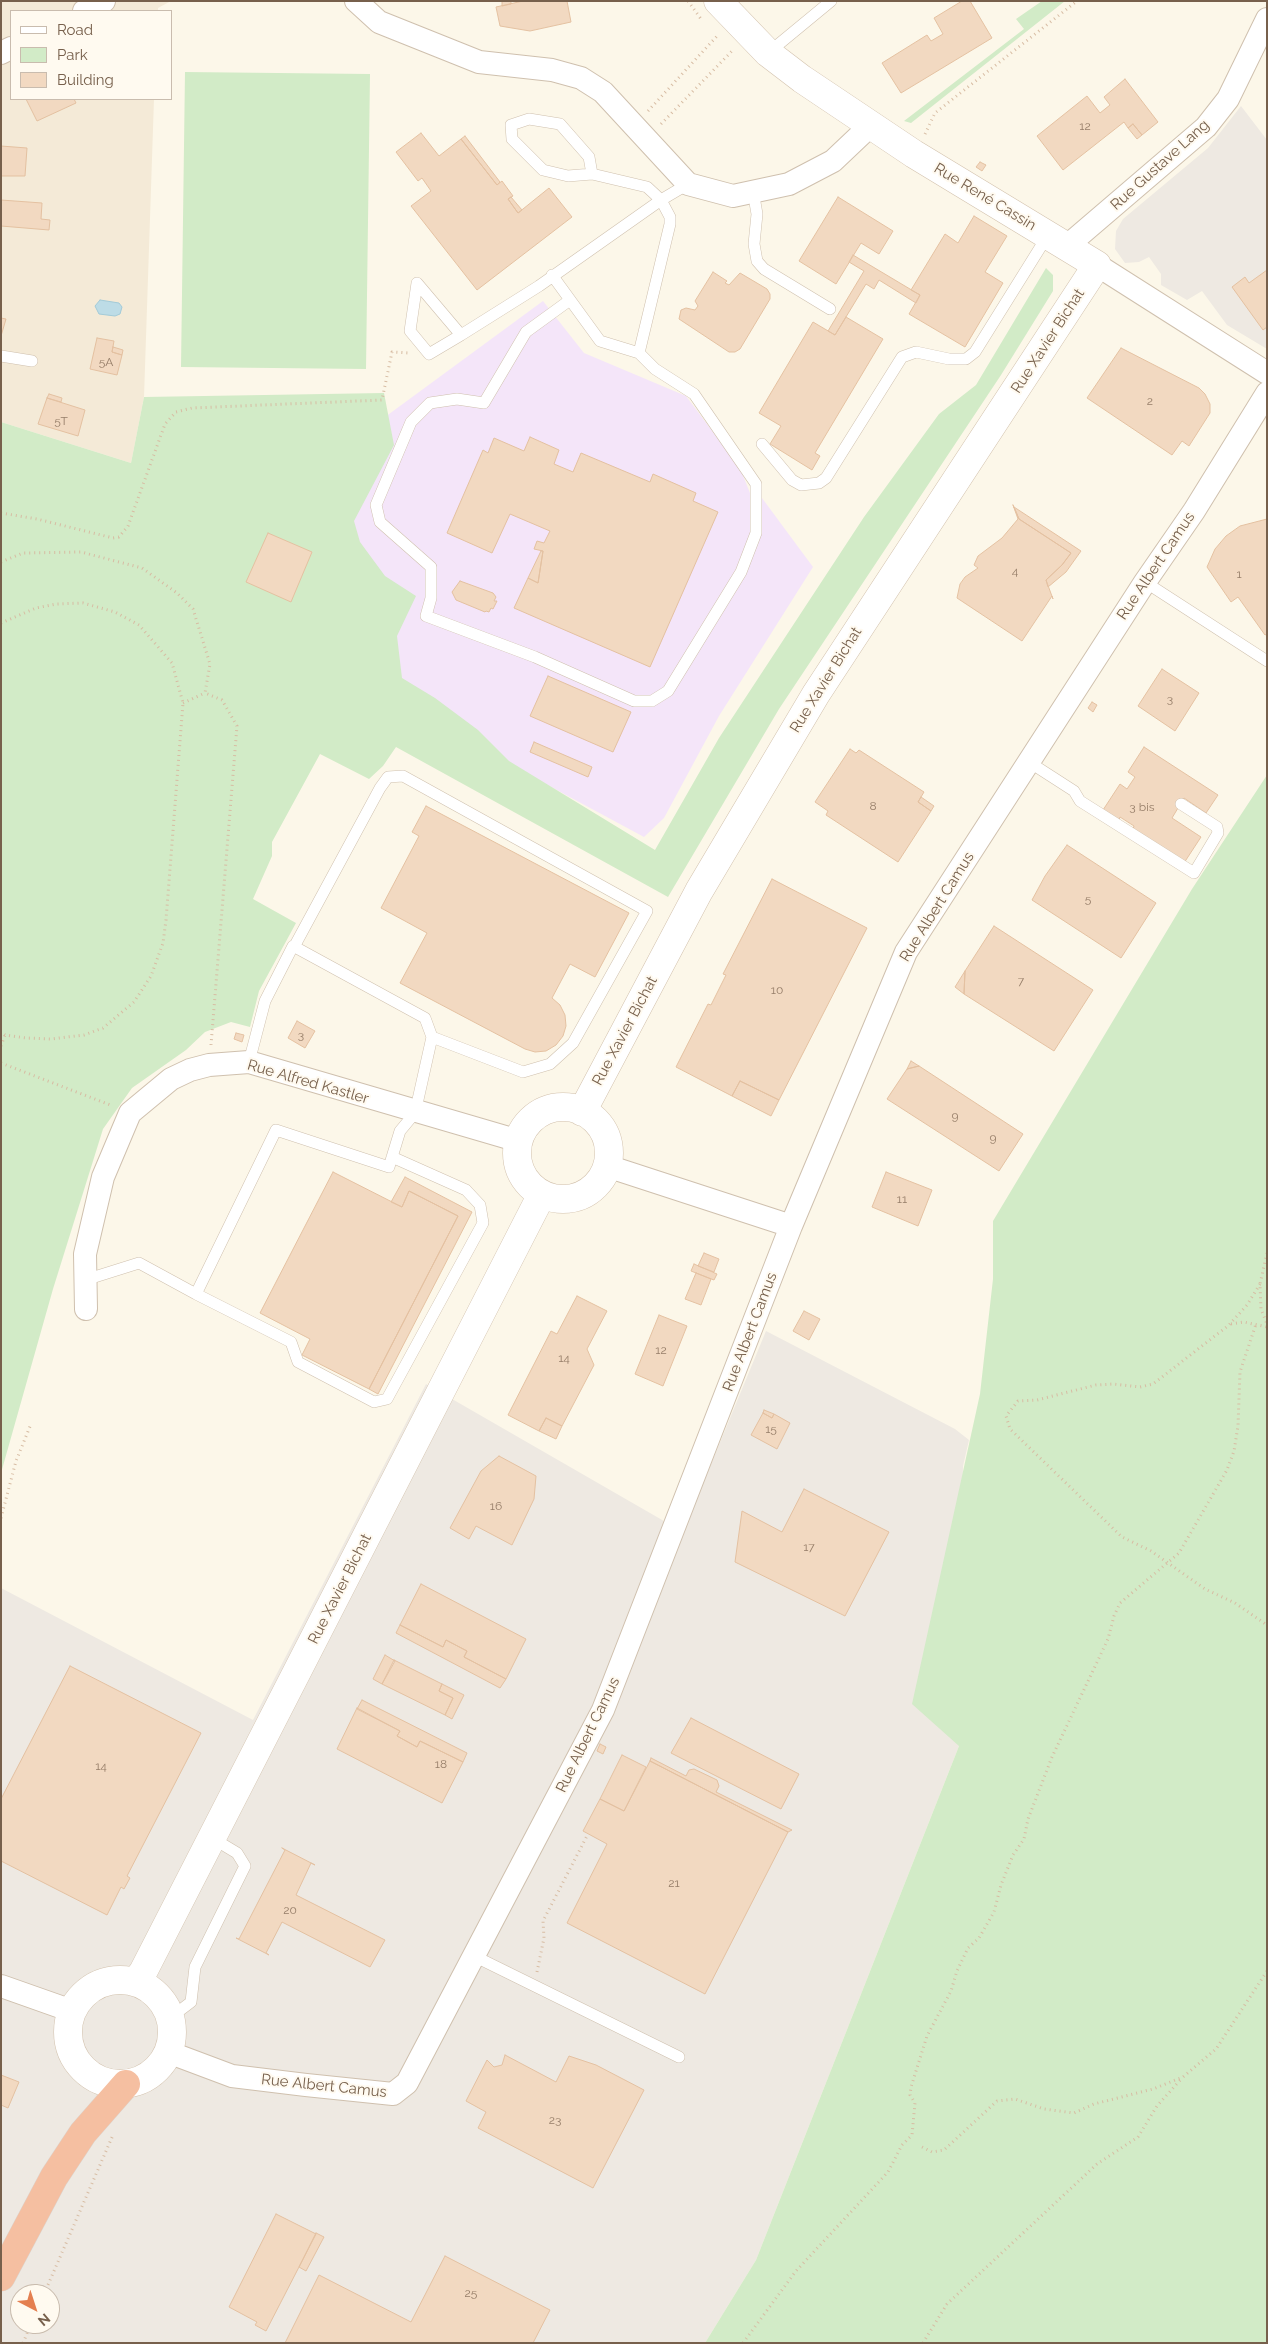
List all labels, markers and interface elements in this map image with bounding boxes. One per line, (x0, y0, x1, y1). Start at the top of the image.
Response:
legend (10, 10, 172, 100)
text: Road (57, 21, 93, 39)
text: Park (57, 46, 88, 64)
text: Building (57, 71, 114, 89)
street label: Rue Gustave Lang (1107, 116, 1213, 214)
house number: 12 (1079, 119, 1091, 133)
street label: Rue René Cassin (931, 159, 1039, 235)
street label: Rue Xavier Bichat (1007, 285, 1089, 397)
house number: 5A (99, 355, 113, 369)
house number: 2 (1147, 394, 1153, 408)
house number: 5T (54, 414, 68, 428)
street label: Rue Albert Camus (1113, 509, 1199, 623)
house number: 4 (1012, 564, 1018, 578)
house number: 1 (1236, 567, 1242, 581)
street label: Rue Xavier Bichat (786, 624, 866, 736)
house number: 3 (1167, 692, 1173, 706)
house number: 8 (869, 799, 877, 813)
house number: 3 bis (1129, 800, 1155, 814)
street label: Rue Albert Camus (896, 849, 978, 965)
house number: 5 (1085, 892, 1091, 906)
street label: Rue Xavier Bichat (589, 973, 661, 1089)
house number: 7 (1018, 974, 1024, 988)
house number: 10 (771, 983, 783, 997)
house number: 3 (298, 1028, 304, 1042)
street label: Rue Alfred Kastler (245, 1056, 371, 1108)
house number: 9 (951, 1109, 959, 1123)
house number: 9 (989, 1131, 997, 1145)
house number: 11 (897, 1192, 907, 1206)
street label: Rue Albert Camus (719, 1270, 781, 1394)
house number: 12 (655, 1343, 667, 1357)
house number: 14 (558, 1351, 570, 1365)
house number: 15 (765, 1422, 777, 1436)
house number: 16 (490, 1499, 502, 1513)
street label: Rue Xavier Bichat (304, 1531, 376, 1647)
house number: 17 (803, 1540, 815, 1554)
street label: Rue Albert Camus (552, 1674, 624, 1796)
house number: 18 (435, 1757, 447, 1771)
house number: 14 (95, 1759, 107, 1773)
house number: 21 (668, 1876, 680, 1890)
house number: 20 (283, 1903, 297, 1917)
street label: Rue Albert Camus (260, 2070, 388, 2102)
house number: 23 (549, 2113, 561, 2127)
north arrow (10, 2284, 60, 2334)
house number: 25 (465, 2286, 477, 2300)
text: N (35, 2310, 53, 2329)

